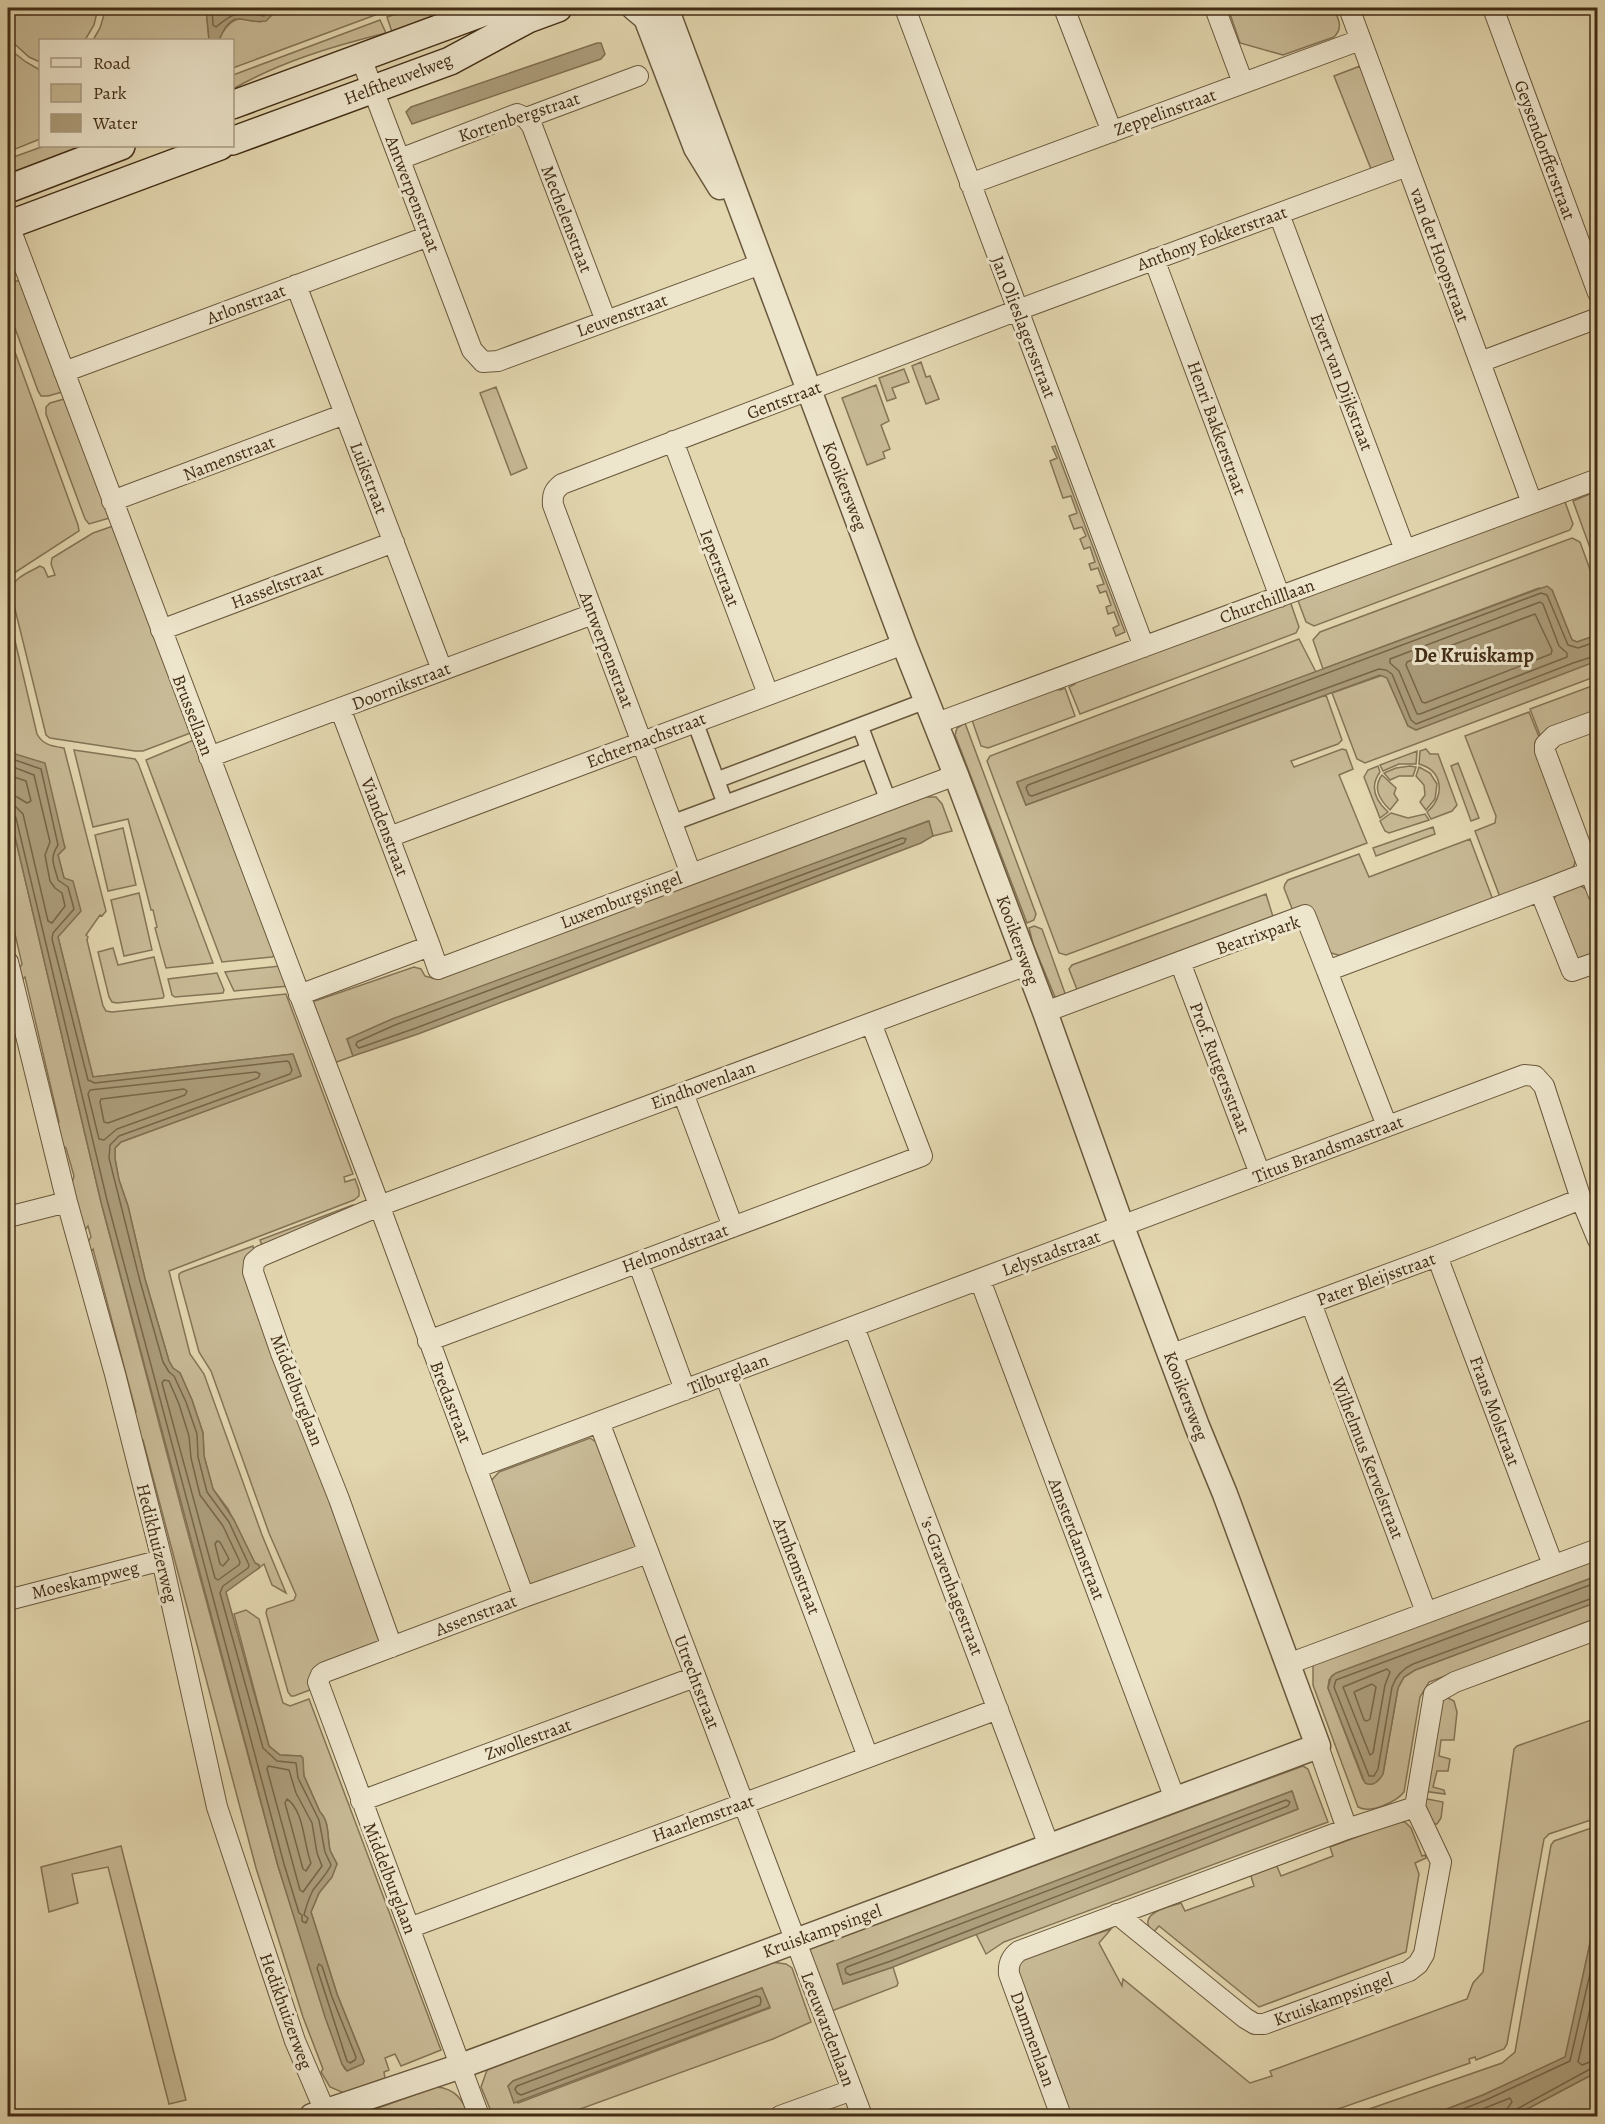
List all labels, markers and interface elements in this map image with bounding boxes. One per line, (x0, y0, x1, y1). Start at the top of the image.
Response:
legend (39, 39, 234, 147)
street label: Helftheuvelweg (340, 47, 456, 111)
text: Road (93, 51, 131, 75)
street label: Geysendorfferstraat (1509, 77, 1581, 223)
text: Park (93, 81, 127, 105)
street label: Zeppelinstraat (1111, 82, 1219, 142)
street label: Kortenbergstraat (455, 86, 583, 148)
text: Water (92, 111, 138, 135)
street label: Antwerpenstraat (379, 131, 446, 256)
street label: Mechelenstraat (536, 162, 599, 276)
street label: van der Hoopstraat (1404, 184, 1475, 325)
street label: Anthony Fokkerstraat (1133, 200, 1290, 277)
street label: Jan Olieslagersstraat (986, 252, 1062, 402)
street label: Arlonstraat (202, 278, 289, 330)
street label: Leuvenstraat (573, 287, 671, 343)
street label: Evert van Dijkstraat (1305, 310, 1379, 454)
street label: Henri Bakkerstraat (1182, 358, 1252, 498)
street label: Gentstraat (743, 375, 825, 425)
street label: Namenstraat (180, 429, 278, 486)
street label: Luikstraat (344, 438, 394, 518)
street label: Kooikersweg (817, 438, 873, 534)
street label: Ieperstraat (694, 526, 746, 610)
street label: Hasseltstraat (227, 557, 327, 615)
street label: Churchilllaan (1216, 573, 1318, 629)
street label: Antwerpenstraat (573, 587, 640, 712)
district label: De Kruiskamp (1414, 642, 1534, 669)
street label: Doornikstraat (348, 656, 454, 716)
street label: Brussellaan (167, 671, 220, 759)
street label: Echternachstraat (583, 706, 709, 774)
street label: Viandenstraat (355, 773, 415, 880)
street label: Luxemburgsingel (557, 866, 686, 934)
street label: Kooikersweg (991, 892, 1045, 988)
street label: Beatrixpark (1213, 909, 1303, 961)
street label: Prof. Rutgersstraat (1184, 999, 1256, 1137)
street label: Eindhovenlaan (647, 1055, 759, 1115)
street label: Titus Brandsmastraat (1249, 1109, 1407, 1189)
street label: Helmondstraat (618, 1218, 732, 1278)
street label: Lelystadstraat (998, 1224, 1104, 1282)
street label: Pater Bleijsstraat (1313, 1246, 1439, 1312)
street label: Middelburglaan (265, 1331, 329, 1449)
street label: Tilburglaan (684, 1348, 772, 1400)
street label: Kooikersweg (1158, 1348, 1214, 1444)
street label: Frans Molstraat (1464, 1353, 1526, 1469)
street label: Bredastraat (424, 1358, 478, 1446)
street label: Wilhelmus Kervelstraat (1326, 1373, 1410, 1543)
street label: Amsterdamstraat (1042, 1474, 1111, 1603)
street label: Hedikhuizerweg (131, 1481, 183, 1605)
street label: Arnhemstraat (767, 1513, 827, 1618)
street label: 's-Gravenhagestraat (914, 1513, 990, 1659)
street label: Moeskampweg (29, 1555, 141, 1605)
street label: Assenstraat (431, 1588, 520, 1642)
street label: Utrechtstraat (668, 1632, 726, 1732)
street label: Zwollestraat (481, 1712, 575, 1766)
street label: Haarlemstraat (649, 1788, 757, 1848)
street label: Middelburglaan (358, 1819, 422, 1937)
street label: Kruiskampsingel (759, 1898, 886, 1964)
street label: Hedikhuizerweg (254, 1949, 318, 2073)
street label: Kruiskampsingel (1270, 1966, 1397, 2032)
street label: Leeuwardenlaan (795, 1968, 861, 2090)
street label: Dammenlaan (1005, 1988, 1061, 2090)

